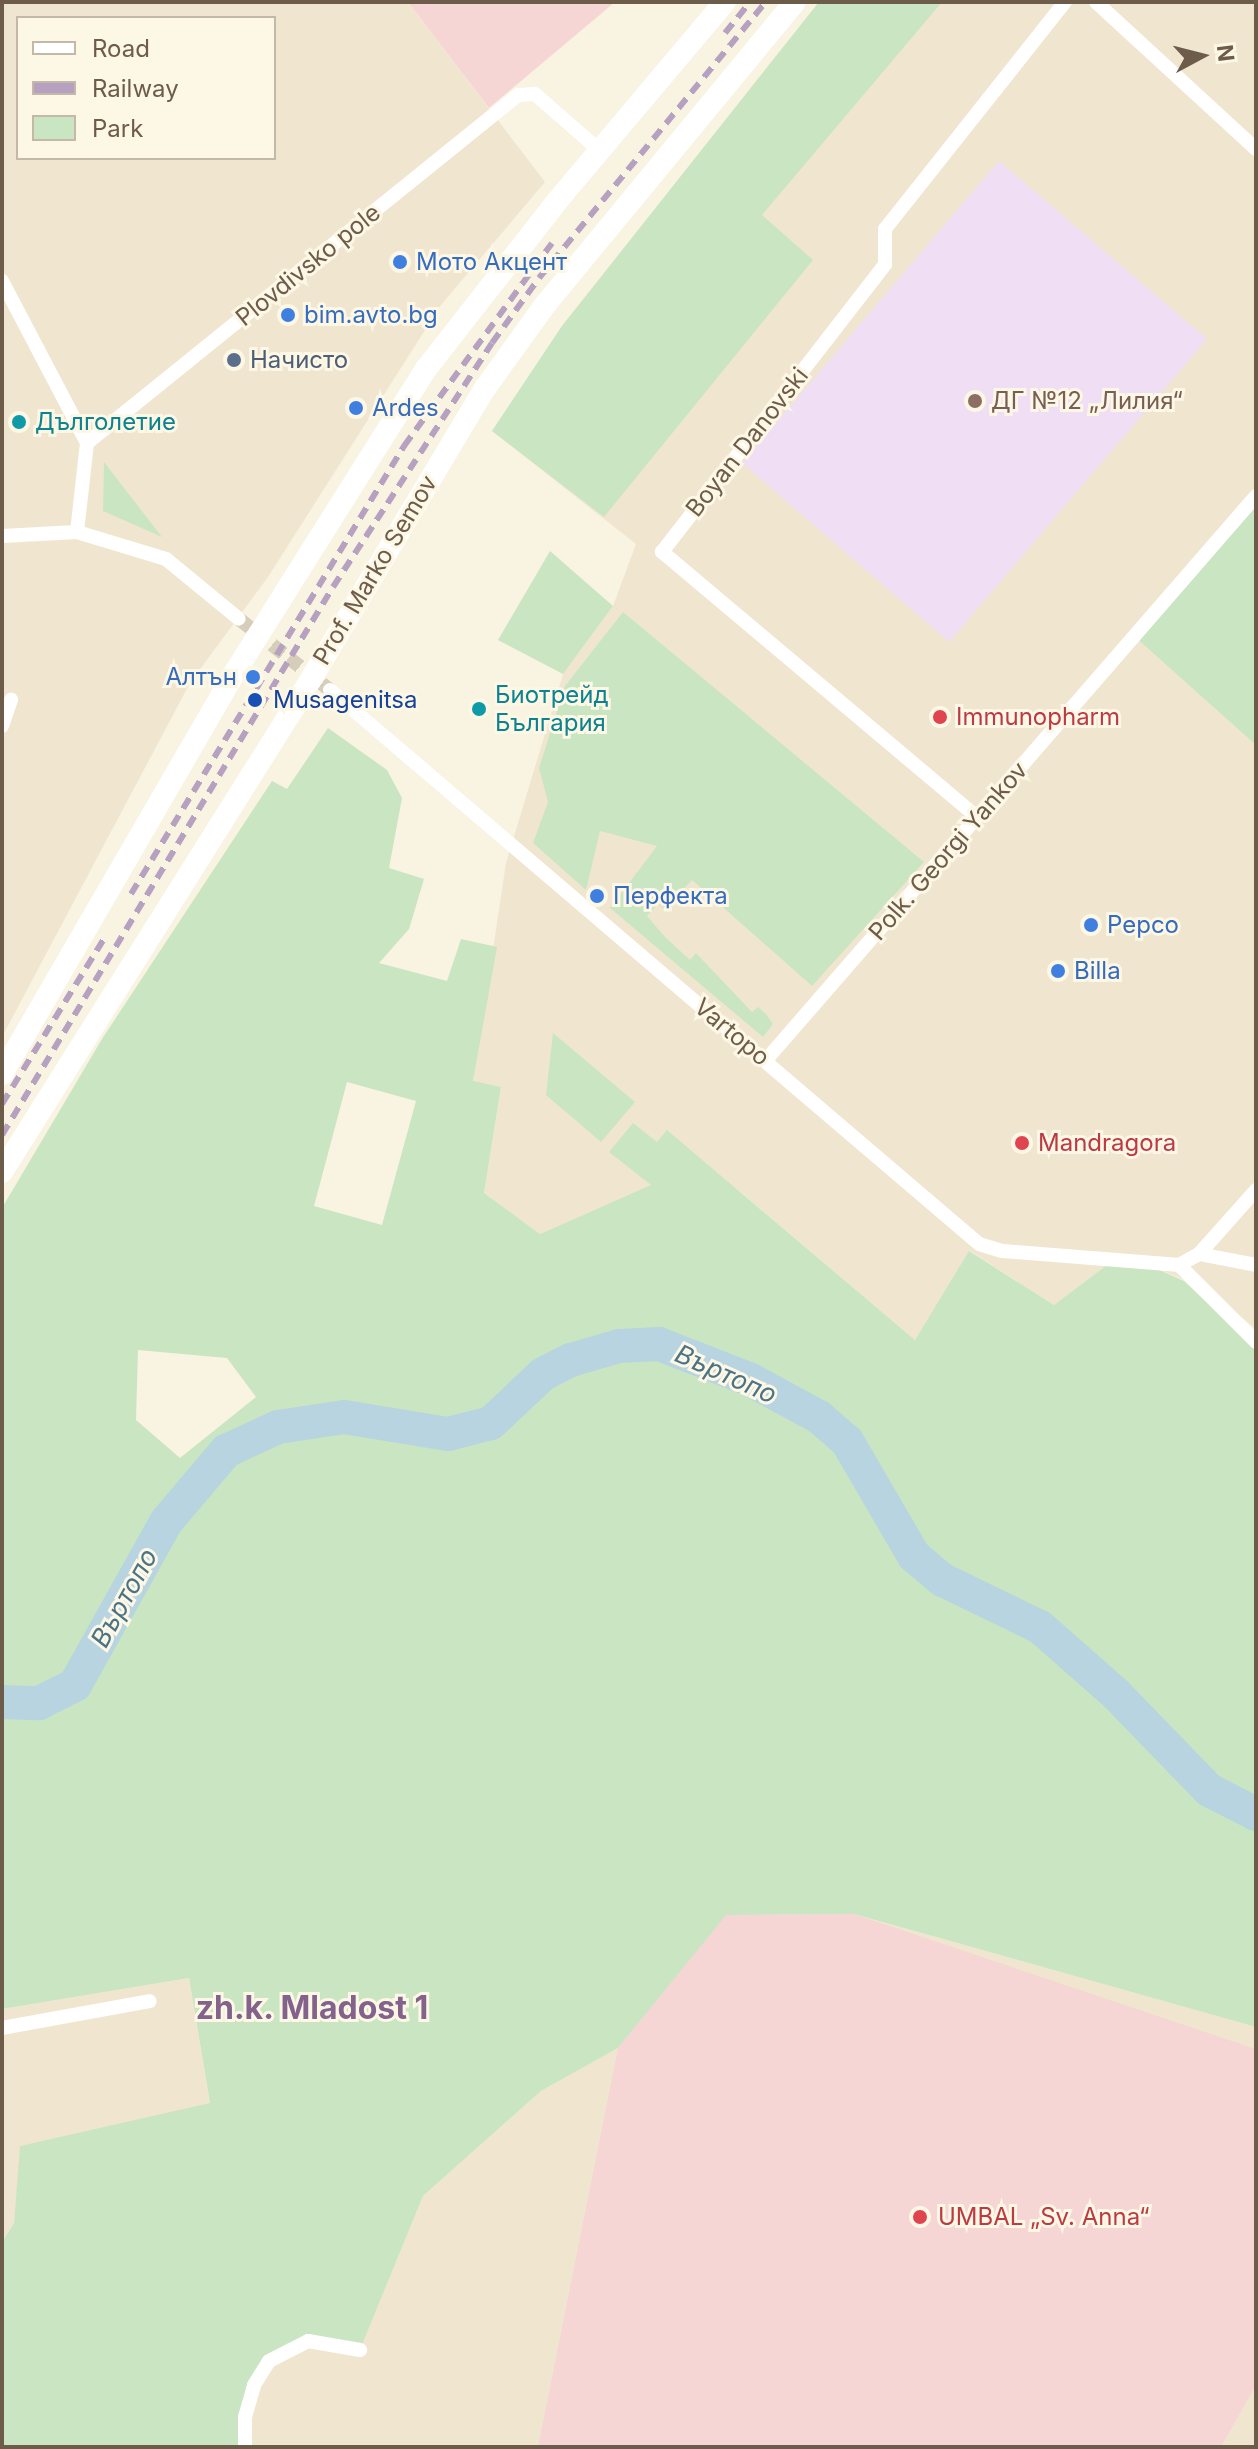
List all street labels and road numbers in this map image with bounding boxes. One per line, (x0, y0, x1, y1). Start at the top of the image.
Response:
street label: Plovdivsko pole (230, 198, 386, 332)
street label: Boyan Danovski (680, 362, 814, 522)
street label: Prof. Marko Semov (307, 470, 443, 670)
street label: Polk. Georgi Yankov (863, 756, 1033, 946)
street label: Vartopo (689, 992, 775, 1072)

